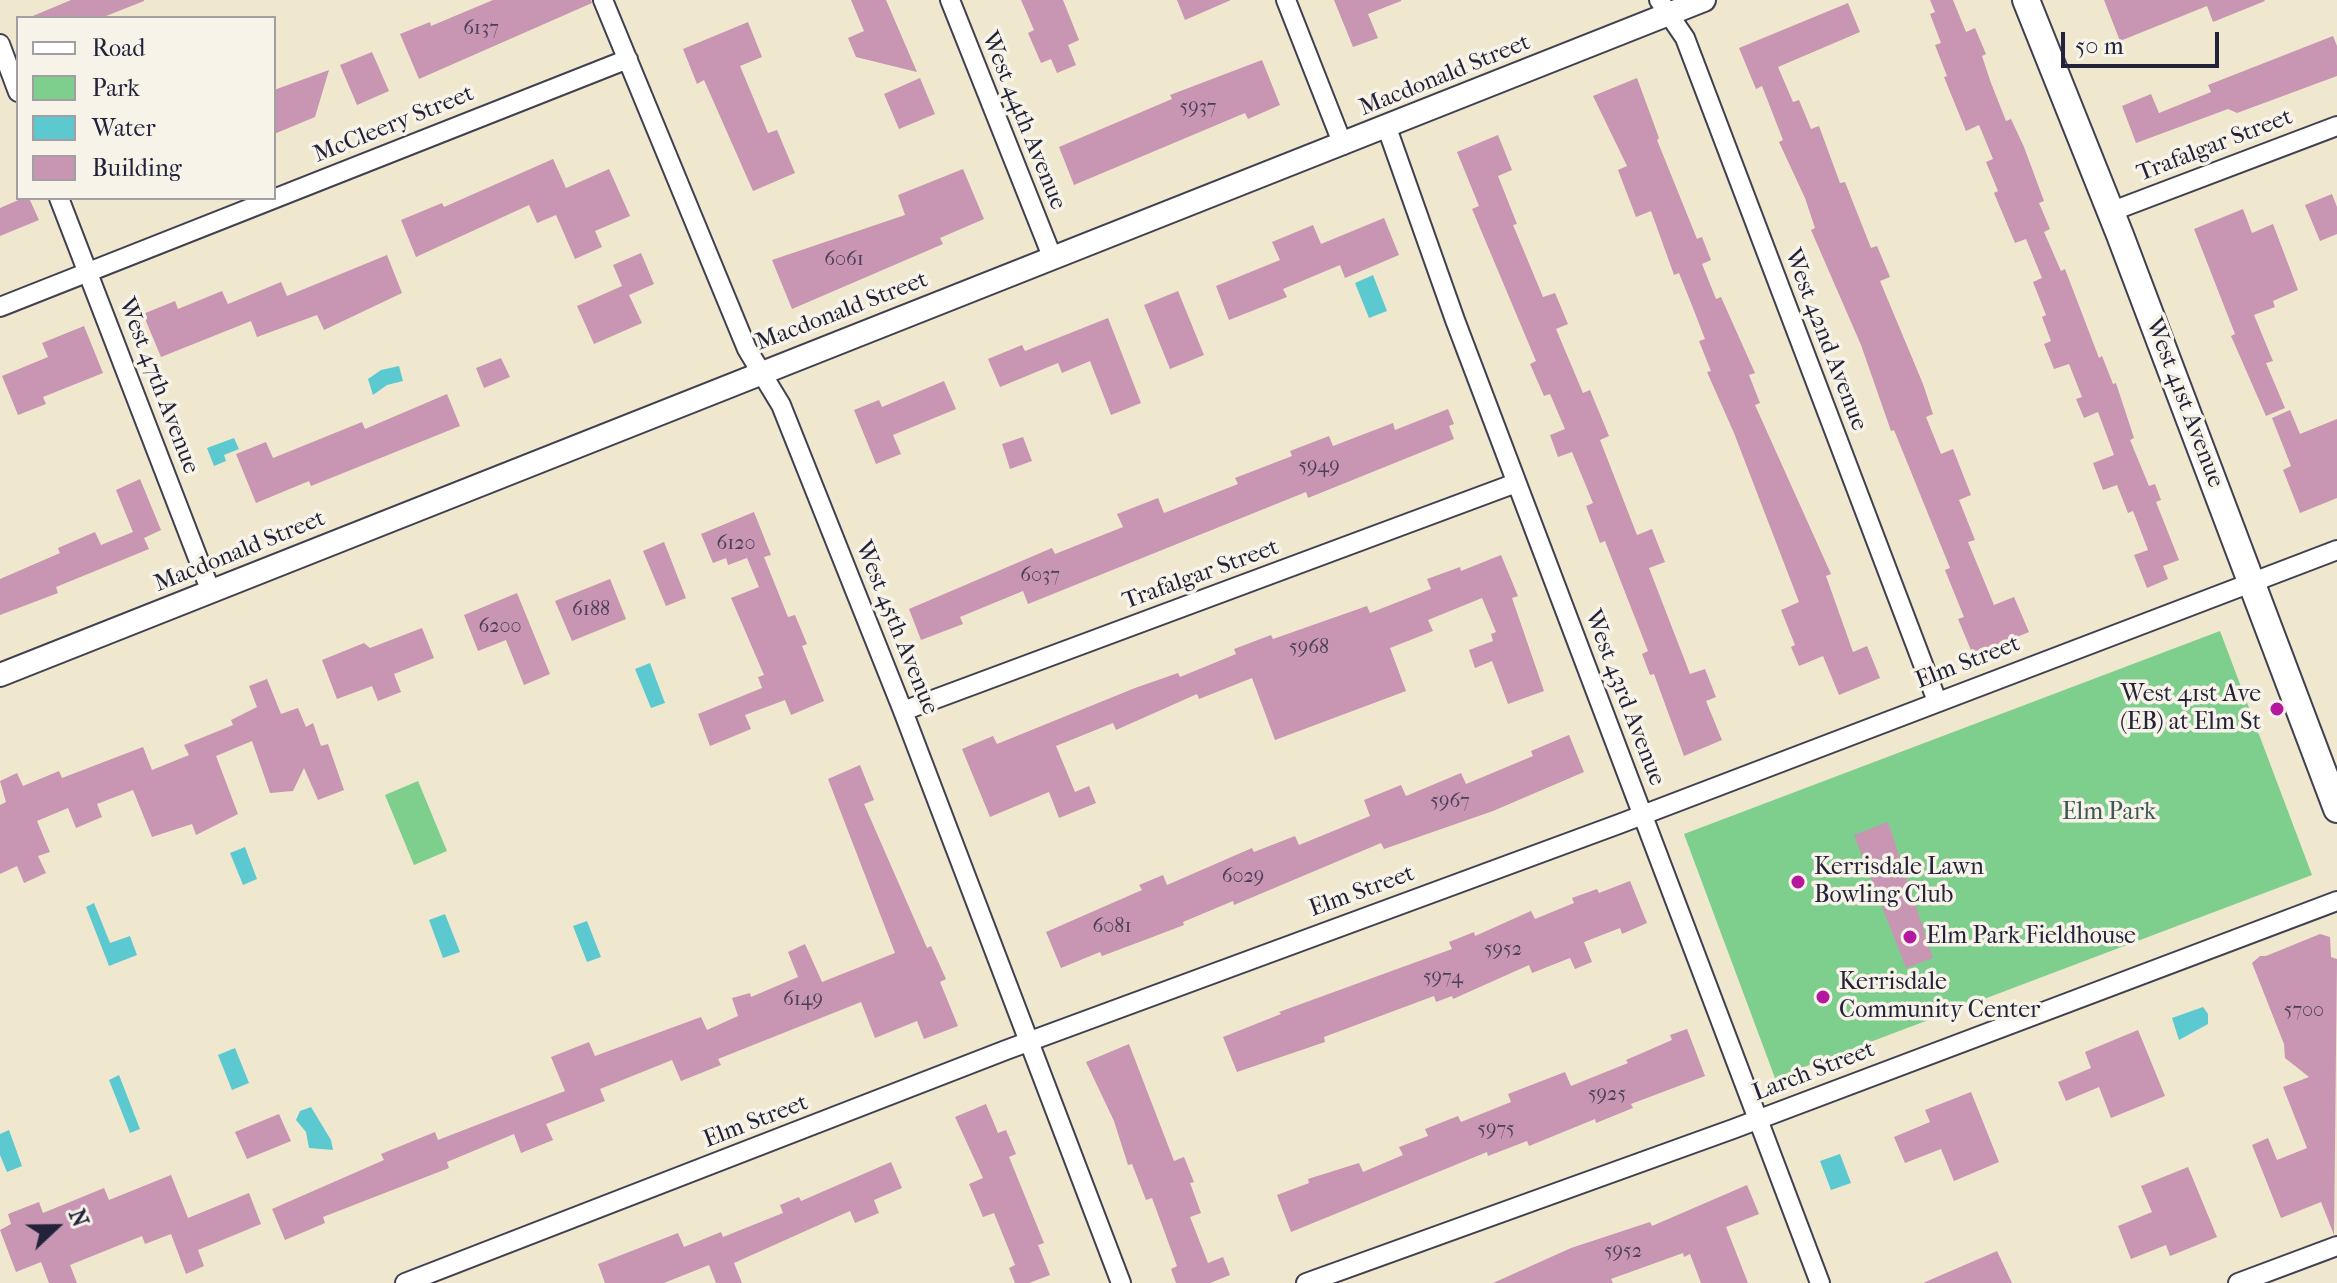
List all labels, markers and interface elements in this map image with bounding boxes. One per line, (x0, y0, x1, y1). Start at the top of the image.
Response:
legend (16, 16, 276, 200)
scale bar (2065, 16, 2223, 66)
house number: 6137 (463, 17, 499, 41)
street label: West 44th Avenue (974, 28, 1072, 214)
street label: Macdonald Street (1355, 29, 1535, 123)
text: 50 m (2075, 32, 2124, 60)
text: Road (92, 34, 145, 62)
text: Park (92, 74, 140, 102)
street label: McCleery Street (310, 80, 478, 170)
house number: 5937 (1180, 96, 1216, 120)
street label: Trafalgar Street (2133, 103, 2297, 189)
text: Water (92, 114, 156, 142)
text: Building (92, 154, 182, 182)
street label: West 42nd Avenue (1777, 245, 1873, 435)
house number: 6061 (824, 248, 864, 272)
street label: Macdonald Street (752, 266, 932, 358)
street label: West 47th Avenue (111, 294, 205, 478)
street label: West 41st Avenue (2138, 314, 2230, 492)
house number: 5949 (1298, 455, 1340, 479)
street label: Macdonald Street (150, 505, 330, 599)
house number: 6120 (716, 532, 756, 556)
street label: Trafalgar Street (1119, 533, 1283, 617)
street label: West 45th Avenue (848, 537, 944, 719)
house number: 6037 (1020, 564, 1060, 588)
house number: 6188 (572, 598, 610, 622)
street label: West 43rd Avenue (1577, 606, 1671, 790)
house number: 6200 (478, 615, 522, 639)
street label: Elm Street (1912, 630, 2024, 696)
house number: 5968 (1289, 636, 1329, 660)
place label: West 41st Ave (EB) at Elm St (2120, 681, 2261, 737)
marker: West 41st Ave (EB) at Elm St (2268, 700, 2286, 718)
house number: 5967 (1430, 790, 1470, 814)
park label: Elm Park (2062, 799, 2156, 827)
place label: Kerrisdale Lawn Bowling Club (1814, 854, 1984, 910)
street label: Elm Street (1306, 860, 1418, 924)
house number: 6029 (1222, 865, 1264, 889)
marker: Kerrisdale Lawn Bowling Club (1789, 873, 1807, 891)
house number: 6081 (1092, 915, 1132, 939)
place label: Elm Park Fieldhouse (1926, 923, 2136, 951)
marker: Elm Park Fieldhouse (1901, 928, 1919, 946)
house number: 5952 (1484, 938, 1522, 962)
house number: 5974 (1423, 966, 1463, 990)
place label: Kerrisdale Community Center (1839, 969, 2040, 1025)
house number: 6149 (783, 988, 823, 1012)
marker: Kerrisdale Community Center (1814, 988, 1832, 1006)
house number: 5700 (2284, 999, 2324, 1023)
street label: Larch Street (1749, 1036, 1879, 1108)
house number: 5925 (1588, 1083, 1626, 1107)
street label: Elm Street (700, 1089, 812, 1155)
house number: 5975 (1477, 1118, 1515, 1142)
north arrow (16, 1187, 96, 1267)
text: N (63, 1205, 93, 1231)
house number: 5952 (1604, 1240, 1642, 1264)

